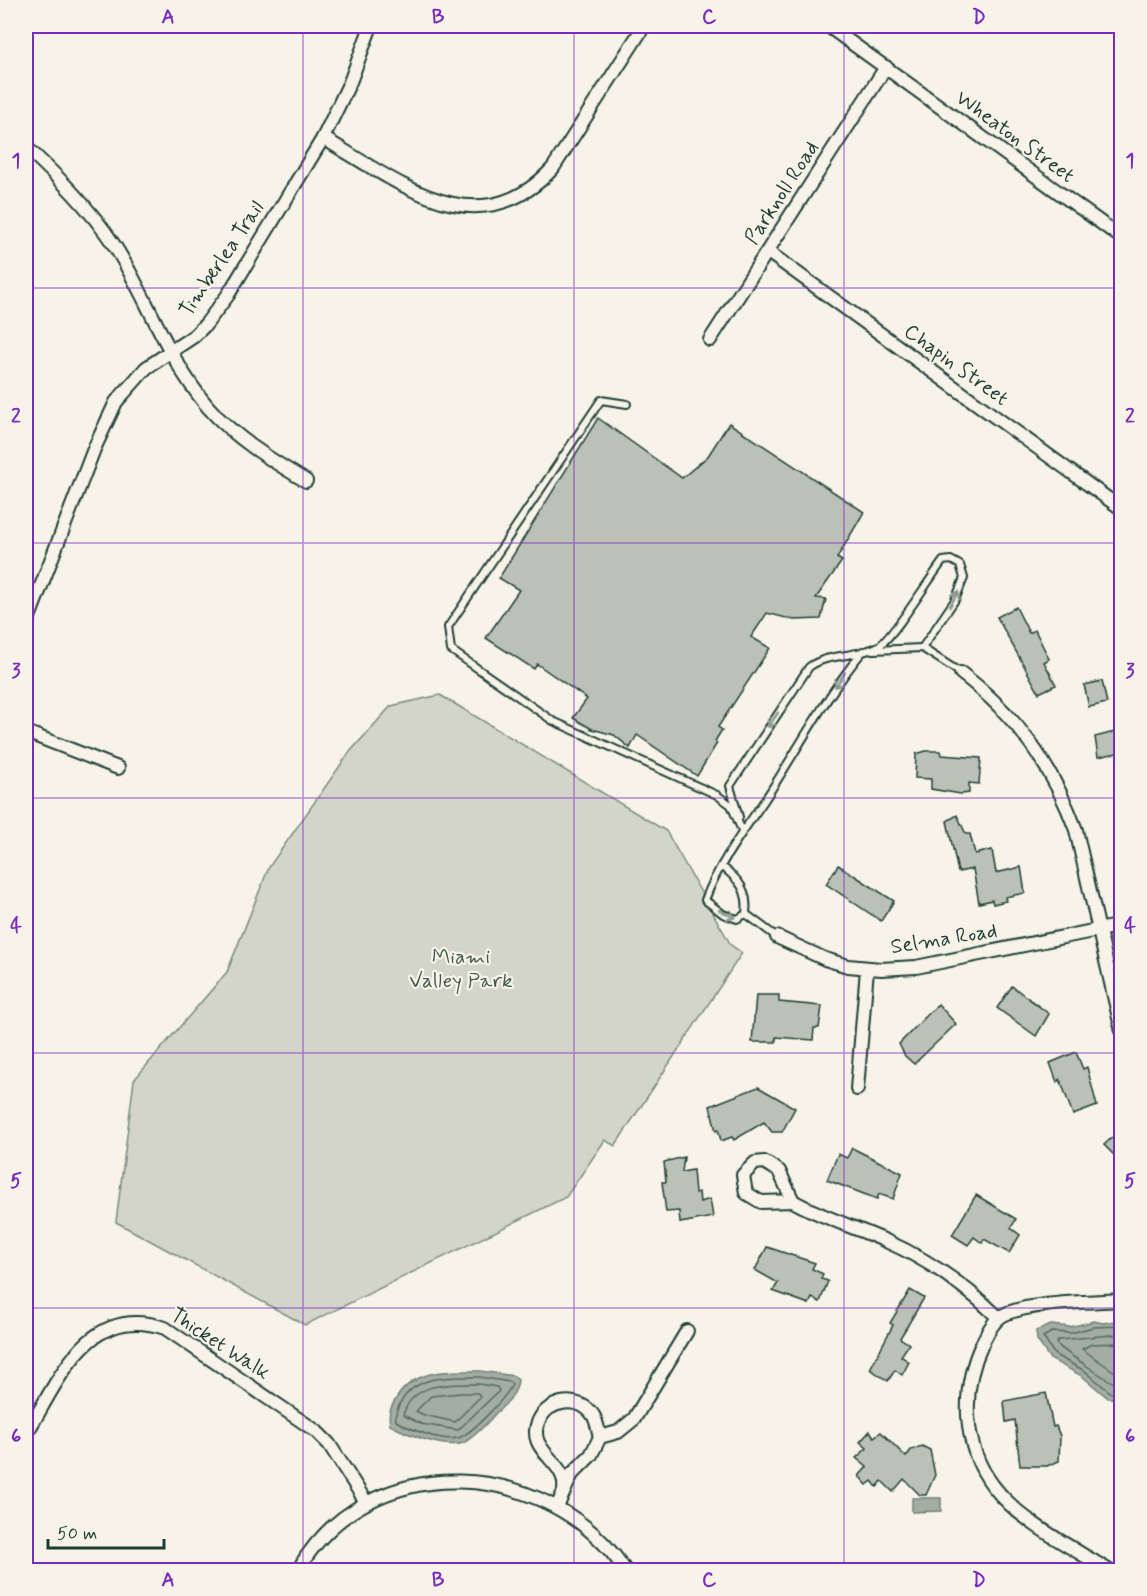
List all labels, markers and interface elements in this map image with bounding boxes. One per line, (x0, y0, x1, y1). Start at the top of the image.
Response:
text: A (161, 4, 175, 31)
text: B (432, 4, 445, 31)
text: C (702, 4, 717, 31)
text: D (972, 4, 986, 31)
street label: Wheaton Street (950, 84, 1080, 190)
street label: Parknoll Road (738, 136, 826, 250)
text: 1 (12, 148, 20, 175)
text: 1 (1126, 148, 1134, 175)
street label: Timberlea Trail (173, 196, 271, 322)
street label: Chapin Street (898, 318, 1014, 413)
text: 2 (11, 403, 21, 430)
text: 2 (1125, 403, 1135, 430)
one-way arrow (948, 591, 960, 608)
text: 3 (11, 658, 21, 685)
text: 3 (1125, 658, 1135, 685)
one-way arrow (834, 671, 846, 687)
one-way arrow (767, 711, 779, 728)
one-way arrow (718, 909, 736, 921)
text: 4 (10, 913, 22, 940)
text: 4 (1124, 913, 1136, 940)
street label: Selma Road (889, 917, 999, 961)
park label: Miami Valley Park (409, 943, 513, 995)
text: 5 (10, 1168, 22, 1195)
text: 5 (1124, 1168, 1136, 1195)
street label: Thicket Walk (165, 1301, 275, 1387)
text: 6 (11, 1423, 21, 1450)
text: 6 (1125, 1423, 1135, 1450)
scale bar (48, 1512, 164, 1550)
text: 50 m (57, 1522, 97, 1546)
text: A (161, 1567, 175, 1594)
text: B (432, 1567, 445, 1594)
text: C (702, 1567, 717, 1594)
text: D (972, 1567, 986, 1594)

